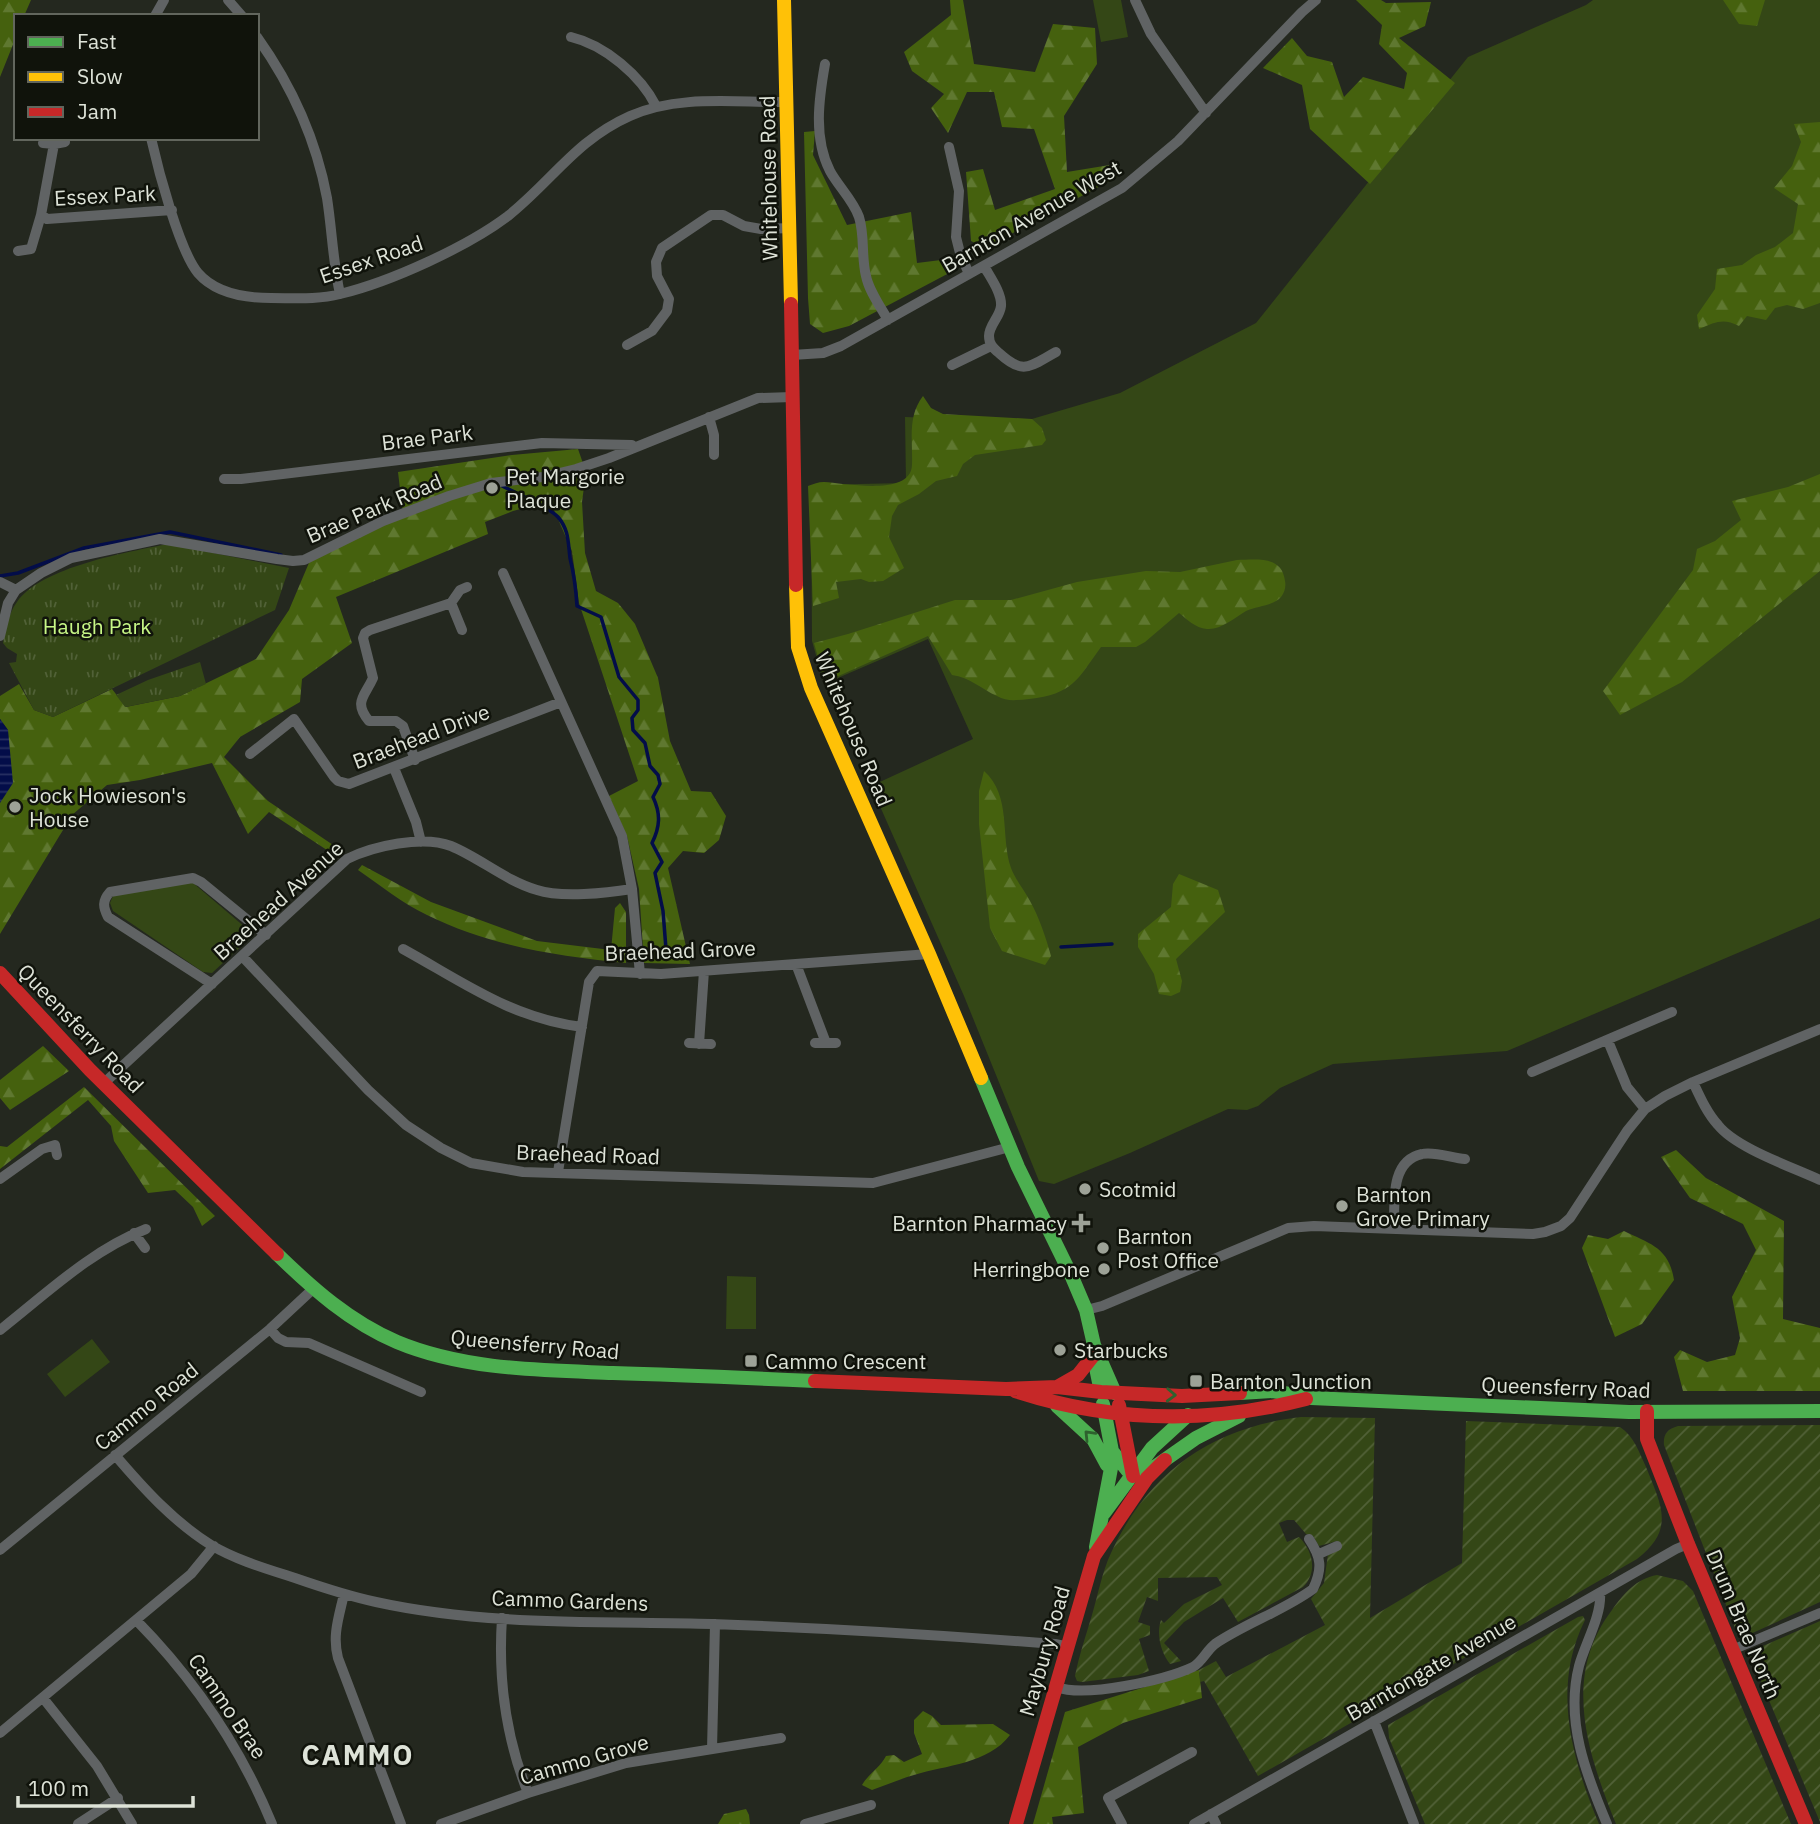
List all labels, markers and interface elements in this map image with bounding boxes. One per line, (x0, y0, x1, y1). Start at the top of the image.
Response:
legend (14, 14, 259, 140)
text: Fast (77, 27, 117, 55)
text: Slow (77, 62, 123, 90)
street label: Whitehouse Road (753, 95, 783, 261)
text: Jam (77, 97, 117, 125)
street label: Barnton Avenue West (936, 153, 1126, 279)
street label: Essex Park (53, 178, 157, 212)
street label: Essex Road (316, 228, 426, 290)
street label: Brae Park (380, 418, 474, 456)
place label: Pet Margorie Plaque (506, 462, 625, 514)
street label: Brae Park Road (302, 467, 446, 549)
marker: Pet Margorie Plaque (484, 480, 500, 496)
park label: Haugh Park (43, 612, 151, 640)
street label: Whitehouse Road (809, 647, 899, 811)
street label: Braehead Drive (348, 697, 494, 775)
place label: Jock Howieson's House (29, 781, 186, 833)
marker: Jock Howieson's House (7, 799, 23, 815)
street label: Braehead Avenue (207, 834, 349, 966)
street label: Braehead Grove (604, 933, 756, 967)
street label: Queensferry Road (12, 957, 150, 1099)
street label: Braehead Road (515, 1137, 661, 1171)
place label: Scotmid (1099, 1175, 1177, 1203)
place label: Barnton Grove Primary (1356, 1180, 1490, 1232)
marker: Scotmid (1077, 1181, 1093, 1197)
marker: Barnton Grove Primary (1334, 1198, 1350, 1214)
place label: Barnton Pharmacy (892, 1209, 1068, 1237)
marker: Barnton Pharmacy (1073, 1215, 1089, 1231)
place label: Barnton Post Office (1117, 1222, 1219, 1274)
marker: Barnton Post Office (1095, 1240, 1111, 1256)
place label: Herringbone (973, 1255, 1090, 1283)
marker: Herringbone (1096, 1261, 1112, 1277)
street label: Queensferry Road (449, 1323, 621, 1365)
place label: Starbucks (1074, 1336, 1168, 1364)
marker: Starbucks (1052, 1342, 1068, 1358)
place label: Cammo Crescent (765, 1347, 926, 1375)
marker: Cammo Crescent (743, 1353, 759, 1369)
street label: Cammo Road (88, 1355, 204, 1457)
place label: Barnton Junction (1210, 1367, 1372, 1395)
street label: Queensferry Road (1481, 1370, 1651, 1404)
marker: Barnton Junction (1188, 1373, 1204, 1389)
one-way arrow (1166, 1388, 1177, 1403)
one-way arrow (1084, 1430, 1097, 1443)
street label: Drum Brae North (1700, 1545, 1788, 1703)
street label: Cammo Gardens (491, 1583, 649, 1617)
street label: Maybury Road (1012, 1583, 1076, 1719)
street label: Barntongate Avenue (1341, 1607, 1521, 1727)
street label: Cammo Brae (182, 1648, 274, 1764)
street label: Cammo Grove (516, 1727, 652, 1791)
district label: CAMMO (301, 1736, 415, 1773)
scale bar (18, 1764, 192, 1808)
text: 100 m (28, 1774, 89, 1802)

